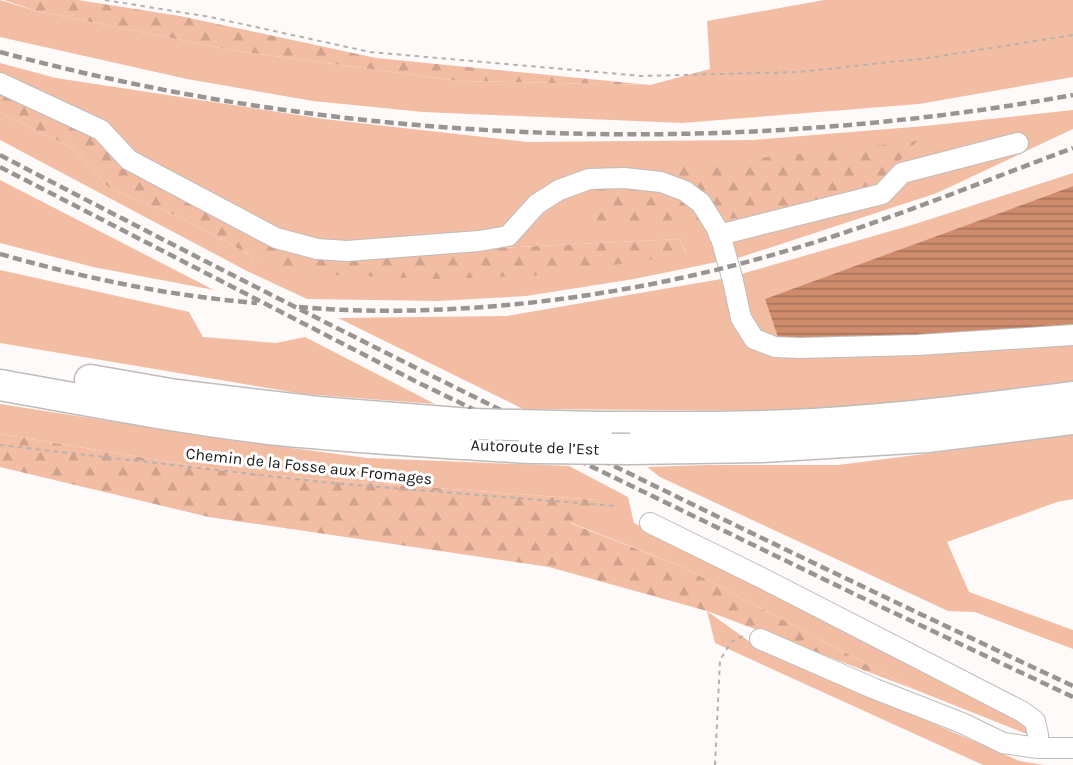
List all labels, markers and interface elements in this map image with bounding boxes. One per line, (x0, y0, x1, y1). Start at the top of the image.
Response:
street label: Autoroute de l’Est (470, 435, 600, 459)
street label: Chemin de la Fosse aux Fromages (185, 444, 433, 488)

